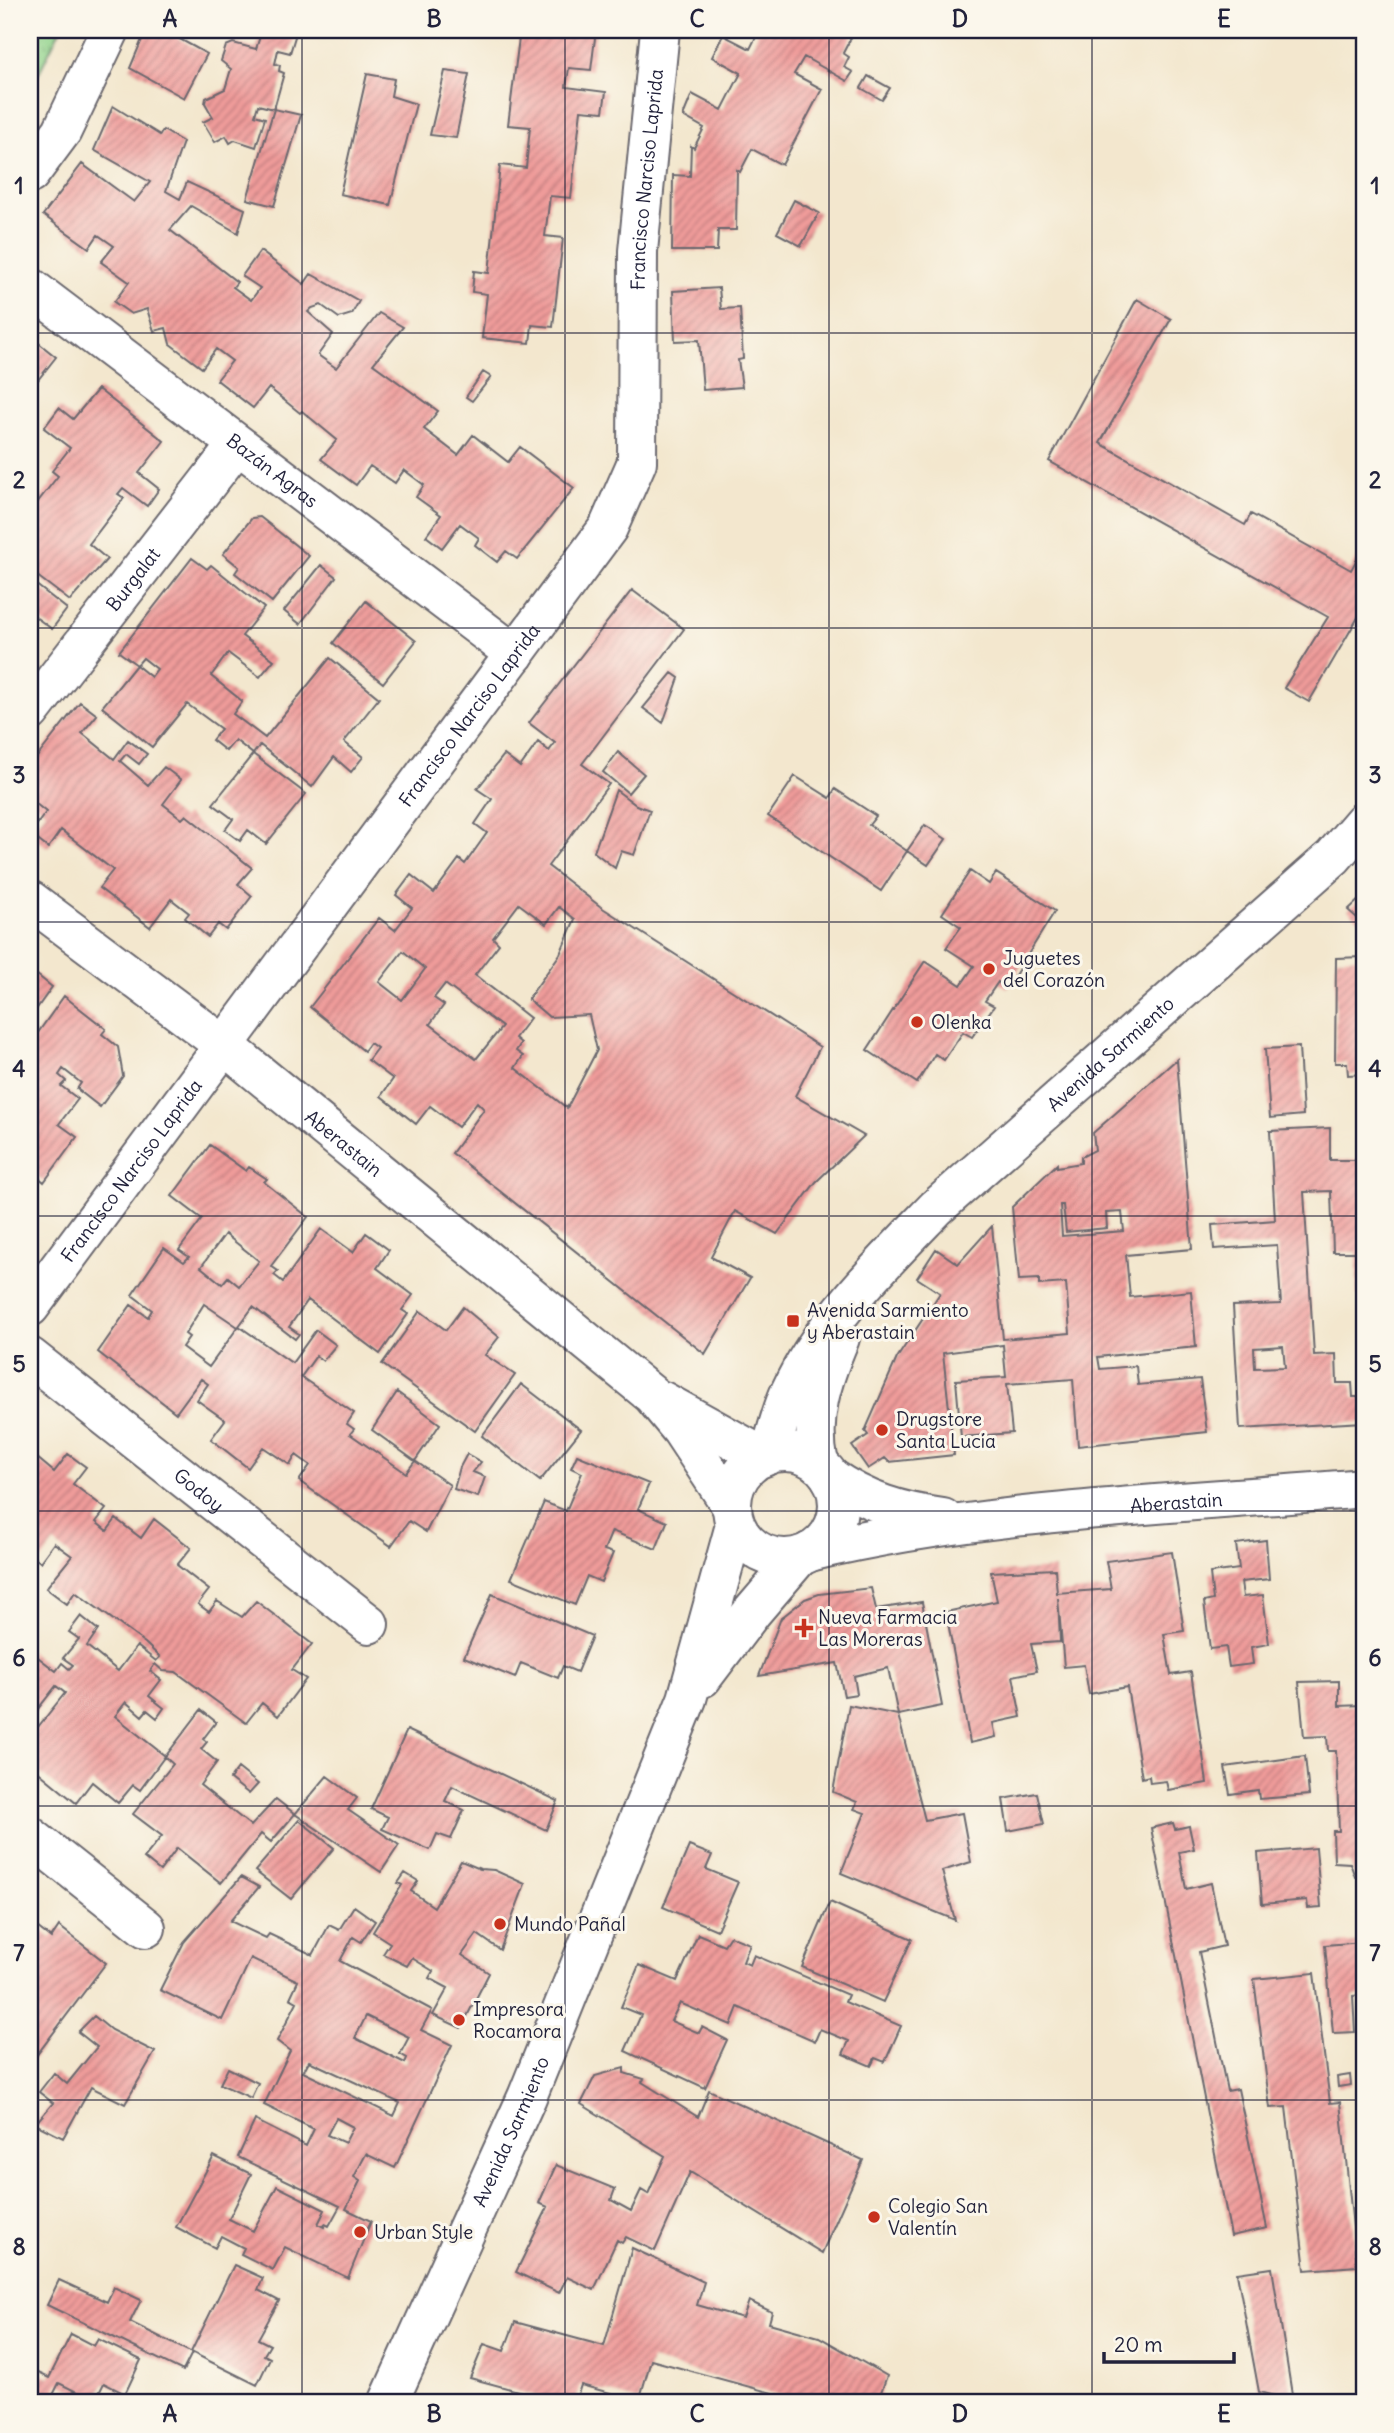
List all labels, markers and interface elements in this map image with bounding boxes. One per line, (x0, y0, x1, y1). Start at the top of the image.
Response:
text: A (163, 4, 178, 33)
text: B (426, 4, 442, 33)
text: C (689, 4, 705, 33)
text: D (952, 4, 968, 33)
text: E (1217, 4, 1231, 33)
street label: Francisco Narciso Laprida (626, 68, 668, 290)
text: 1 (14, 171, 24, 200)
text: 1 (1370, 171, 1380, 200)
street label: Bazán Agras (222, 428, 323, 513)
text: 2 (13, 465, 26, 494)
text: 2 (1369, 465, 1382, 494)
street label: Burgalat (101, 543, 165, 616)
street label: Francisco Narciso Laprida (393, 619, 545, 811)
text: 3 (12, 760, 26, 789)
text: 3 (1368, 760, 1382, 789)
place label: Juguetes del Corazón (1003, 946, 1105, 992)
marker: Juguetes del Corazón (981, 961, 997, 977)
street label: Avenida Sarmiento (1042, 991, 1179, 1116)
place label: Olenka (931, 1010, 992, 1034)
marker: Olenka (909, 1014, 925, 1030)
text: 4 (12, 1054, 26, 1083)
text: 4 (1368, 1054, 1382, 1083)
street label: Francisco Narciso Laprida (56, 1074, 207, 1267)
street label: Aberastain (300, 1104, 387, 1182)
place label: Avenida Sarmiento y Aberastain (807, 1298, 969, 1344)
marker: Avenida Sarmiento y Aberastain (785, 1313, 801, 1329)
text: 5 (12, 1349, 26, 1378)
text: 5 (1368, 1349, 1382, 1378)
place label: Drugstore Santa Lucía (896, 1407, 996, 1453)
marker: Drugstore Santa Lucía (874, 1422, 890, 1438)
street label: Godoy (169, 1463, 229, 1517)
street label: Aberastain (1129, 1487, 1223, 1518)
place label: Nueva Farmacia Las Moreras (818, 1605, 958, 1651)
marker: Nueva Farmacia Las Moreras (796, 1620, 812, 1636)
text: 6 (12, 1643, 26, 1672)
text: 6 (1368, 1643, 1382, 1672)
place label: Mundo Pañal (514, 1912, 626, 1936)
marker: Mundo Pañal (492, 1916, 508, 1932)
text: 7 (13, 1938, 25, 1967)
text: 7 (1369, 1938, 1381, 1967)
place label: Impresora Rocamora (473, 1997, 564, 2043)
marker: Impresora Rocamora (451, 2012, 467, 2028)
street label: Avenida Sarmiento (467, 2053, 554, 2210)
place label: Colegio San Valentín (888, 2194, 988, 2240)
marker: Colegio San Valentín (866, 2209, 882, 2225)
place label: Urban Style (374, 2220, 473, 2244)
marker: Urban Style (352, 2224, 368, 2240)
text: 8 (12, 2232, 26, 2261)
text: 8 (1368, 2232, 1382, 2261)
scale bar (1104, 2321, 1233, 2365)
text: 20 m (1114, 2331, 1163, 2358)
text: A (163, 2399, 178, 2428)
text: B (426, 2399, 442, 2428)
text: C (689, 2399, 705, 2428)
text: D (952, 2399, 968, 2428)
text: E (1217, 2399, 1231, 2428)

